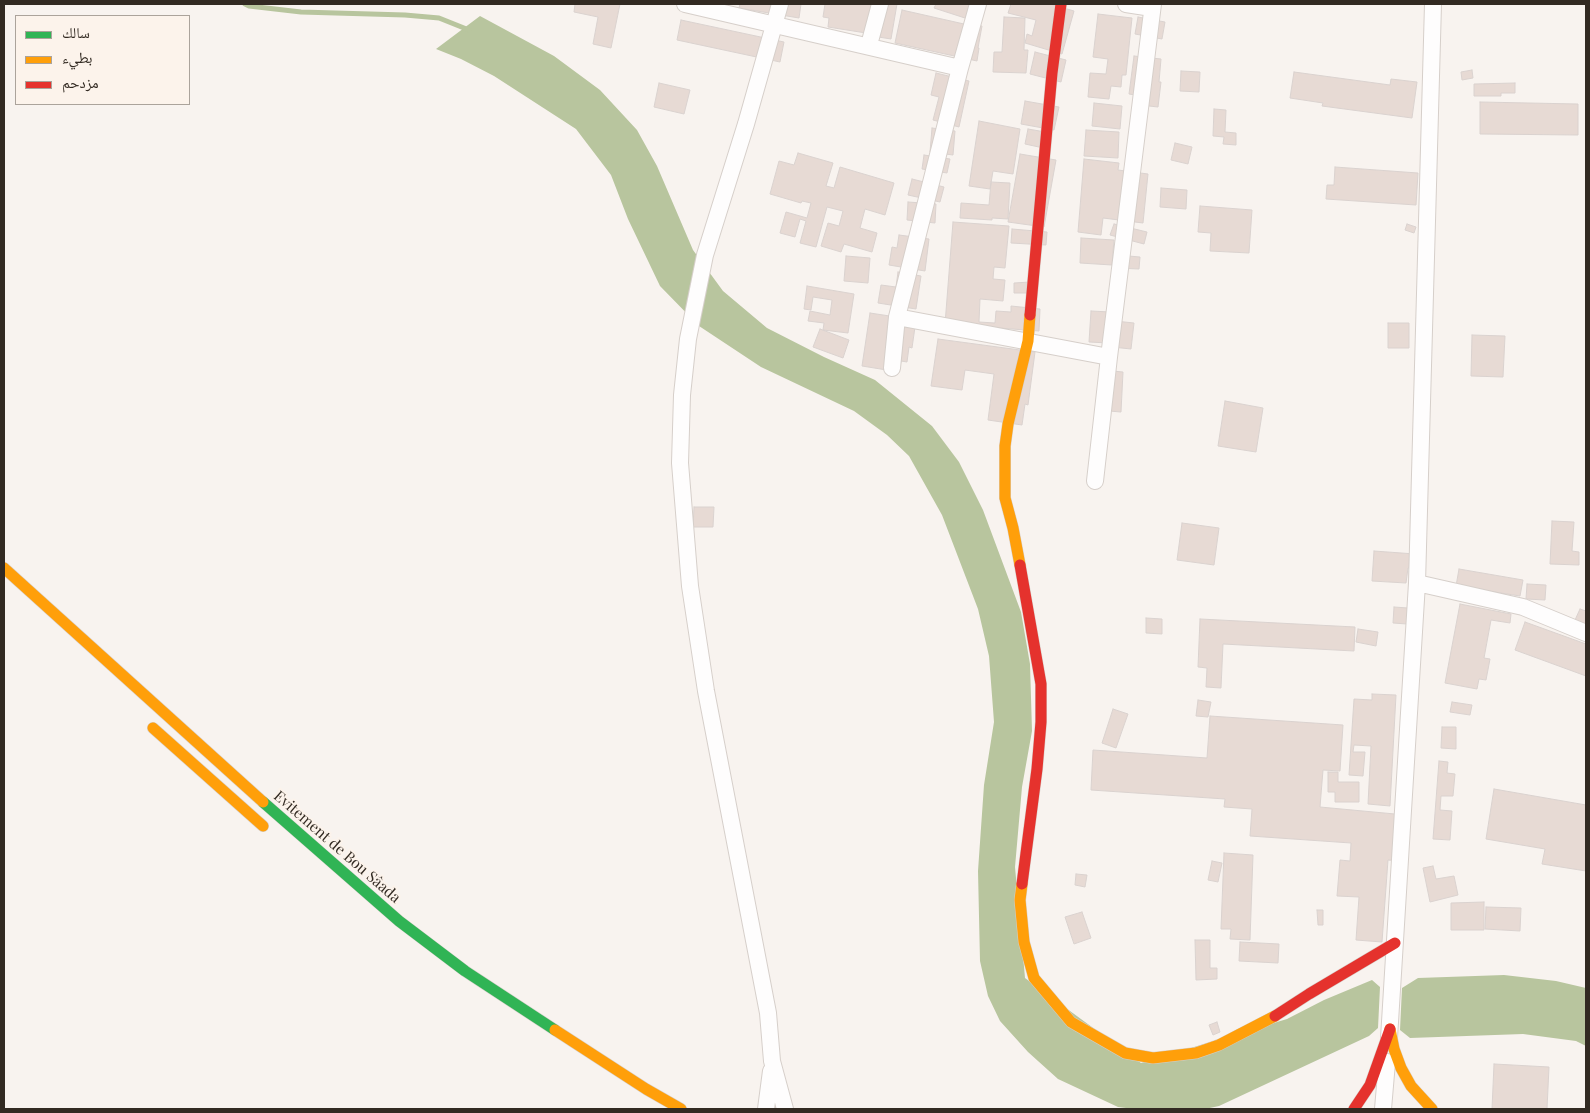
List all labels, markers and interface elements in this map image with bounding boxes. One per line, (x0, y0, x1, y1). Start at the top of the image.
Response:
legend (15, 15, 190, 105)
text: سالك (62, 22, 90, 42)
text: بطيء (62, 47, 92, 67)
text: مزدحم (62, 72, 99, 92)
street label: Evitement de Bou Sâada (270, 787, 404, 907)

